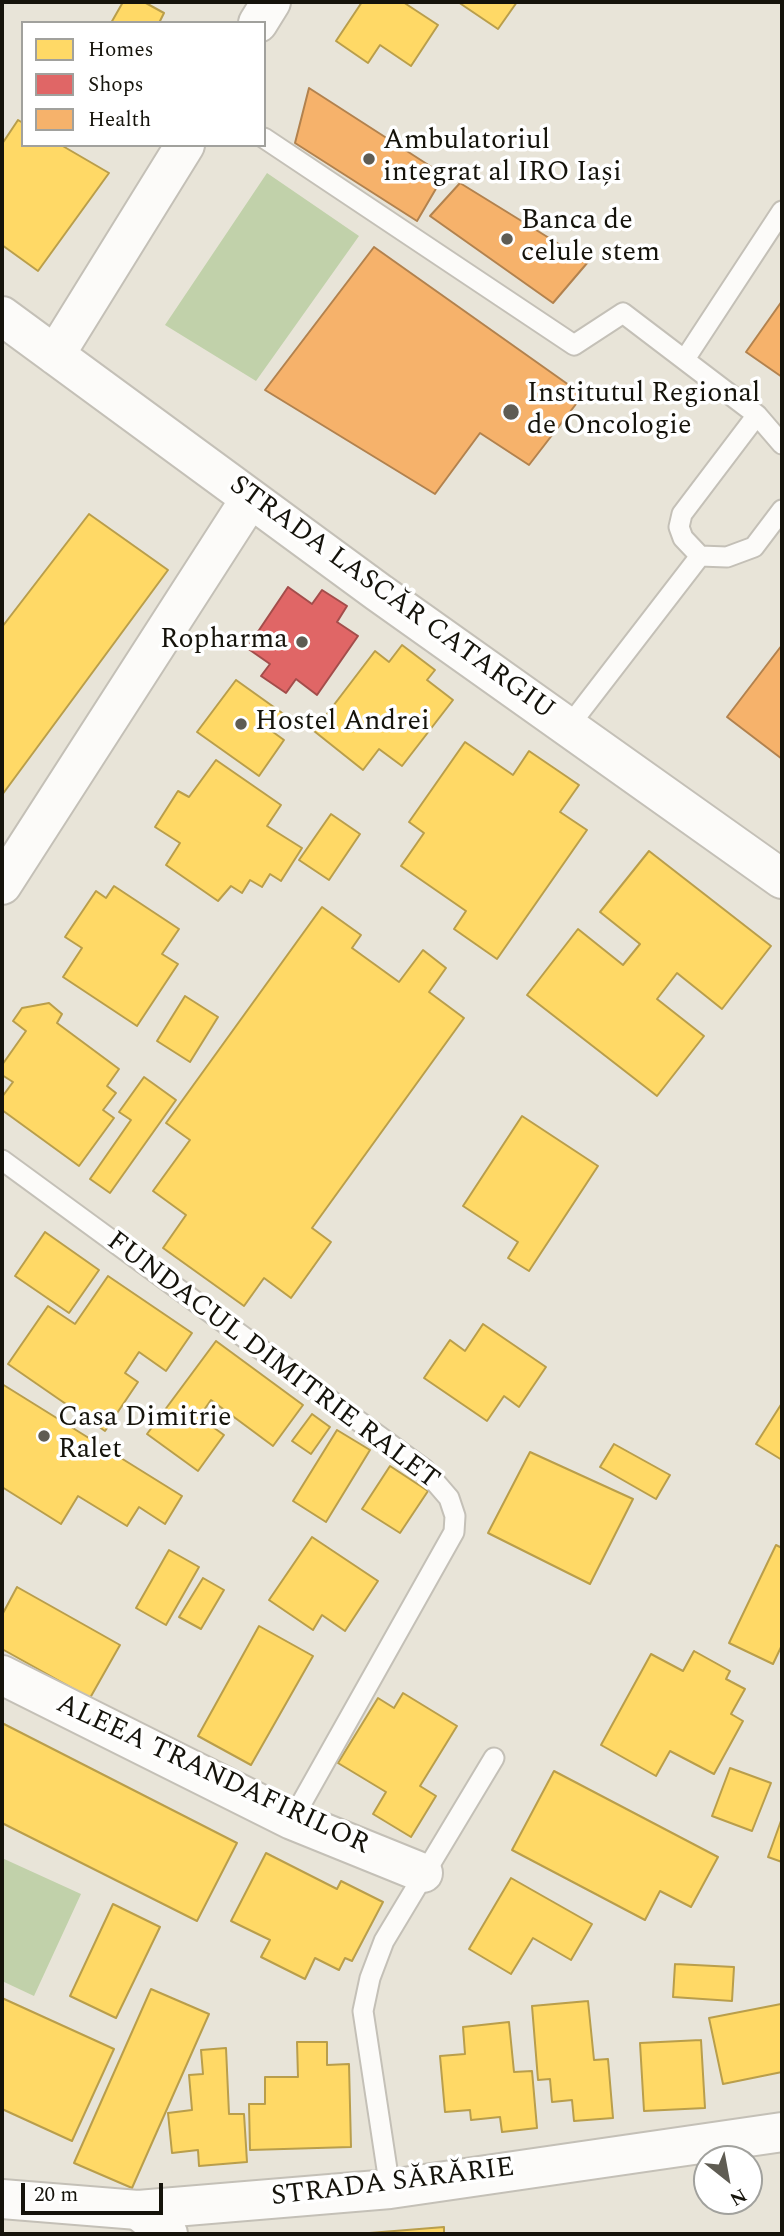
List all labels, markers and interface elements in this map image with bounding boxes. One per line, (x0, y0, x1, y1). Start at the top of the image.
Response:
legend (21, 21, 266, 147)
text: Homes (88, 34, 154, 66)
text: Shops (88, 69, 144, 101)
text: Health (88, 104, 151, 136)
place label: Ambulatoriul integrat al IRO Iași (383, 126, 622, 192)
marker: Ambulatoriul integrat al IRO Iași (361, 151, 377, 167)
place label: Banca de celule stem (521, 206, 660, 272)
marker: Banca de celule stem (499, 231, 515, 247)
place label: Institutul Regional de Oncologie (527, 379, 760, 445)
marker: Institutul Regional de Oncologie (501, 402, 521, 422)
street label: STRADA LASCĂR CATARGIU (222, 470, 560, 728)
place label: Ropharma (160, 625, 288, 659)
marker: Ropharma (294, 634, 310, 650)
place label: Hostel Andrei (255, 707, 430, 741)
marker: Hostel Andrei (233, 716, 249, 732)
street label: FUNDACUL DIMITRIE RALET (99, 1226, 445, 1498)
place label: Casa Dimitrie Ralet (58, 1403, 232, 1469)
marker: Casa Dimitrie Ralet (36, 1428, 52, 1444)
street label: ALEEA TRANDAFIRILOR (50, 1689, 374, 1863)
north arrow (693, 2145, 763, 2215)
street label: STRADA SĂRĂRIE (269, 2152, 517, 2216)
scale bar (24, 2170, 166, 2214)
text: 20 m (34, 2179, 78, 2211)
text: N (724, 2180, 752, 2213)

